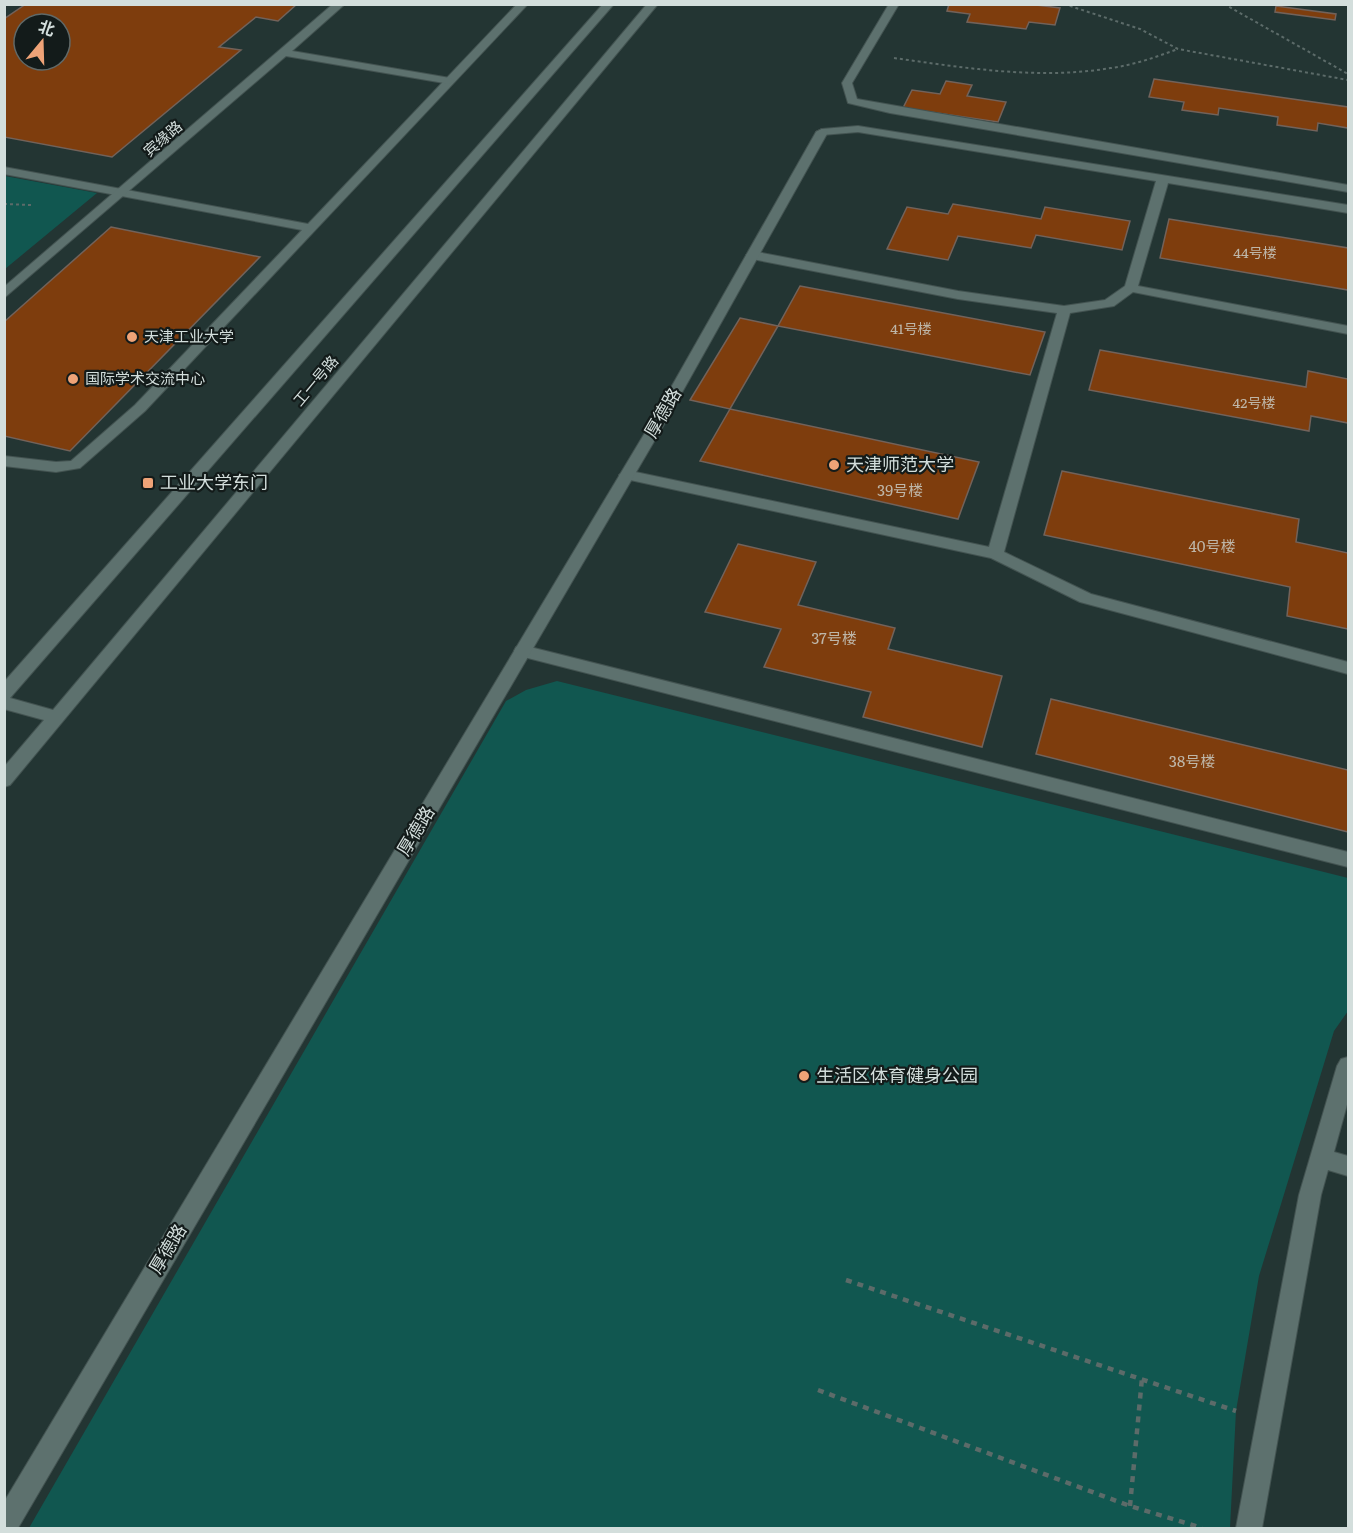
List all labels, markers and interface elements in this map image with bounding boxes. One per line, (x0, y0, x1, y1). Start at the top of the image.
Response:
north arrow (12, 12, 72, 72)
text: 北 (36, 13, 59, 41)
street label: 宾缘路 (137, 114, 187, 161)
house number: 44号楼 (1233, 242, 1277, 262)
house number: 41号楼 (890, 318, 932, 338)
place label: 天津工业大学 (144, 324, 234, 347)
marker: 天津工业大学 (125, 330, 139, 344)
street label: 工一号路 (287, 350, 343, 410)
place label: 国际学术交流中心 (85, 366, 205, 389)
marker: 国际学术交流中心 (66, 372, 80, 386)
street label: 厚德路 (637, 382, 687, 442)
house number: 42号楼 (1233, 392, 1275, 412)
place label: 天津师范大学 (846, 450, 954, 477)
marker: 天津师范大学 (827, 458, 841, 472)
place label: 工业大学东门 (160, 468, 268, 495)
marker: 工业大学东门 (141, 476, 155, 490)
house number: 39号楼 (877, 478, 923, 501)
house number: 40号楼 (1189, 534, 1235, 557)
house number: 37号楼 (811, 626, 857, 649)
house number: 38号楼 (1169, 749, 1215, 772)
street label: 厚德路 (389, 800, 440, 860)
place label: 生活区体育健身公园 (816, 1061, 978, 1088)
marker: 生活区体育健身公园 (797, 1069, 811, 1083)
street label: 厚德路 (141, 1218, 192, 1278)

